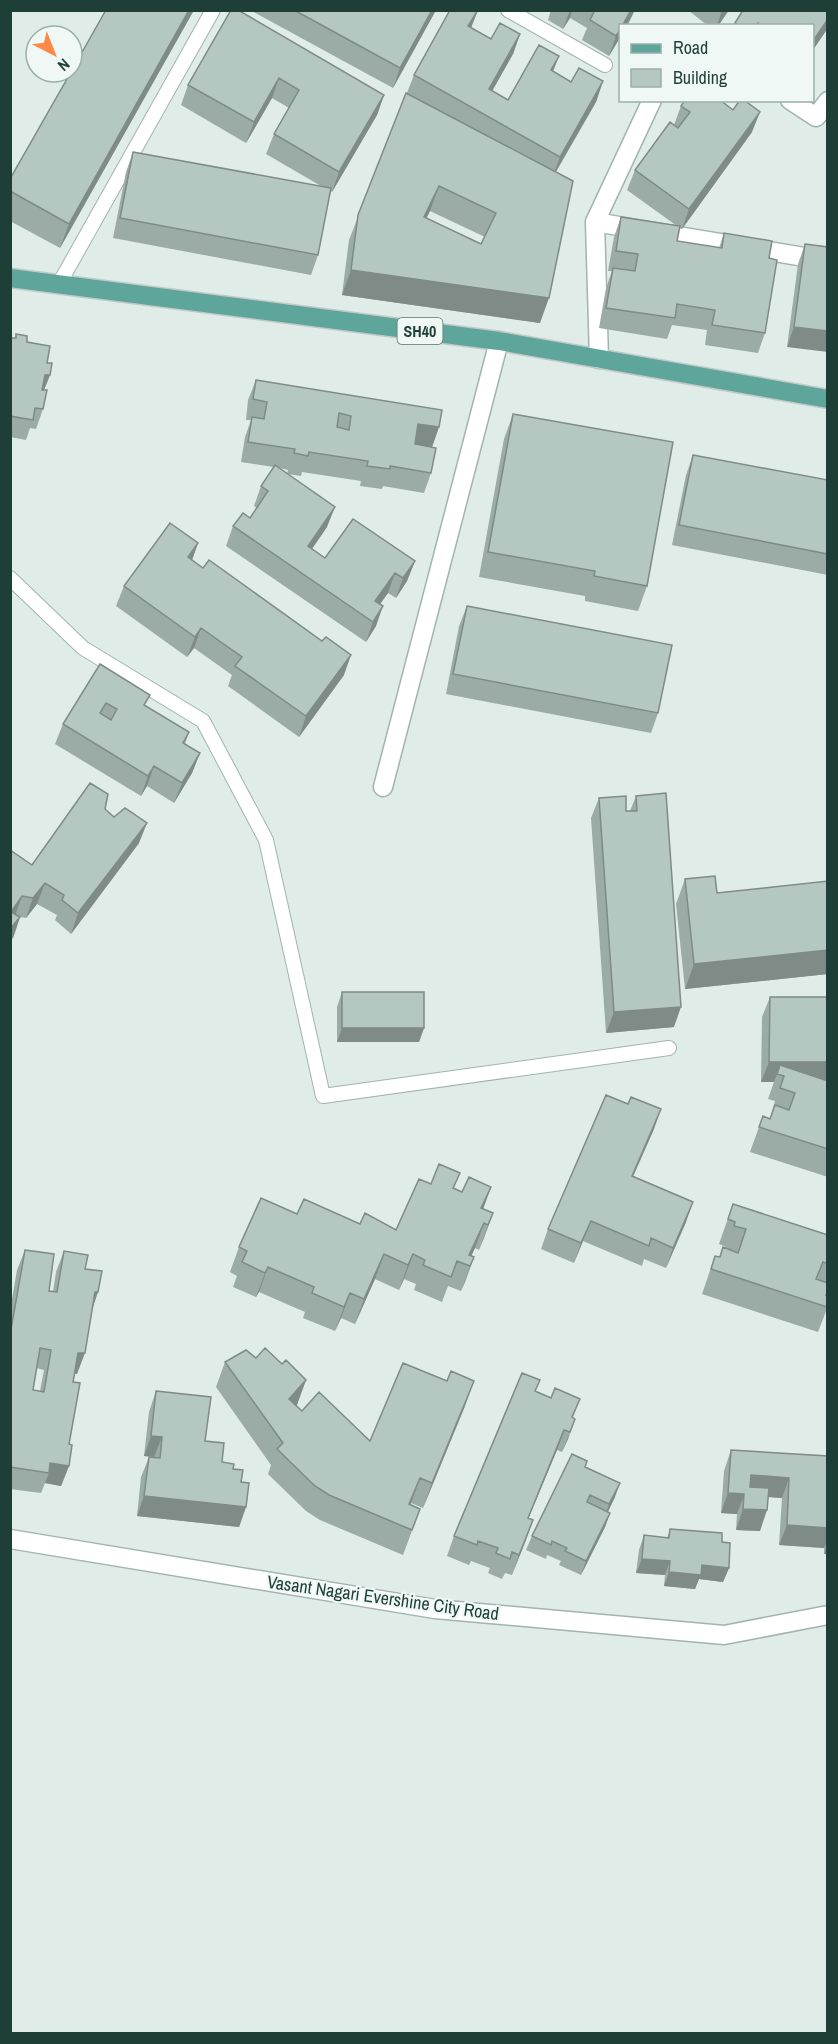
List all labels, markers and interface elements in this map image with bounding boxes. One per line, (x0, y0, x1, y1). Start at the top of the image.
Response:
north arrow (24, 24, 84, 84)
legend (619, 24, 814, 102)
text: Road (673, 35, 708, 60)
text: N (53, 54, 75, 76)
text: Building (673, 65, 728, 90)
road number: SH40 (398, 318, 442, 344)
street label: Vasant Nagari Evershine City Road (266, 1569, 500, 1626)

